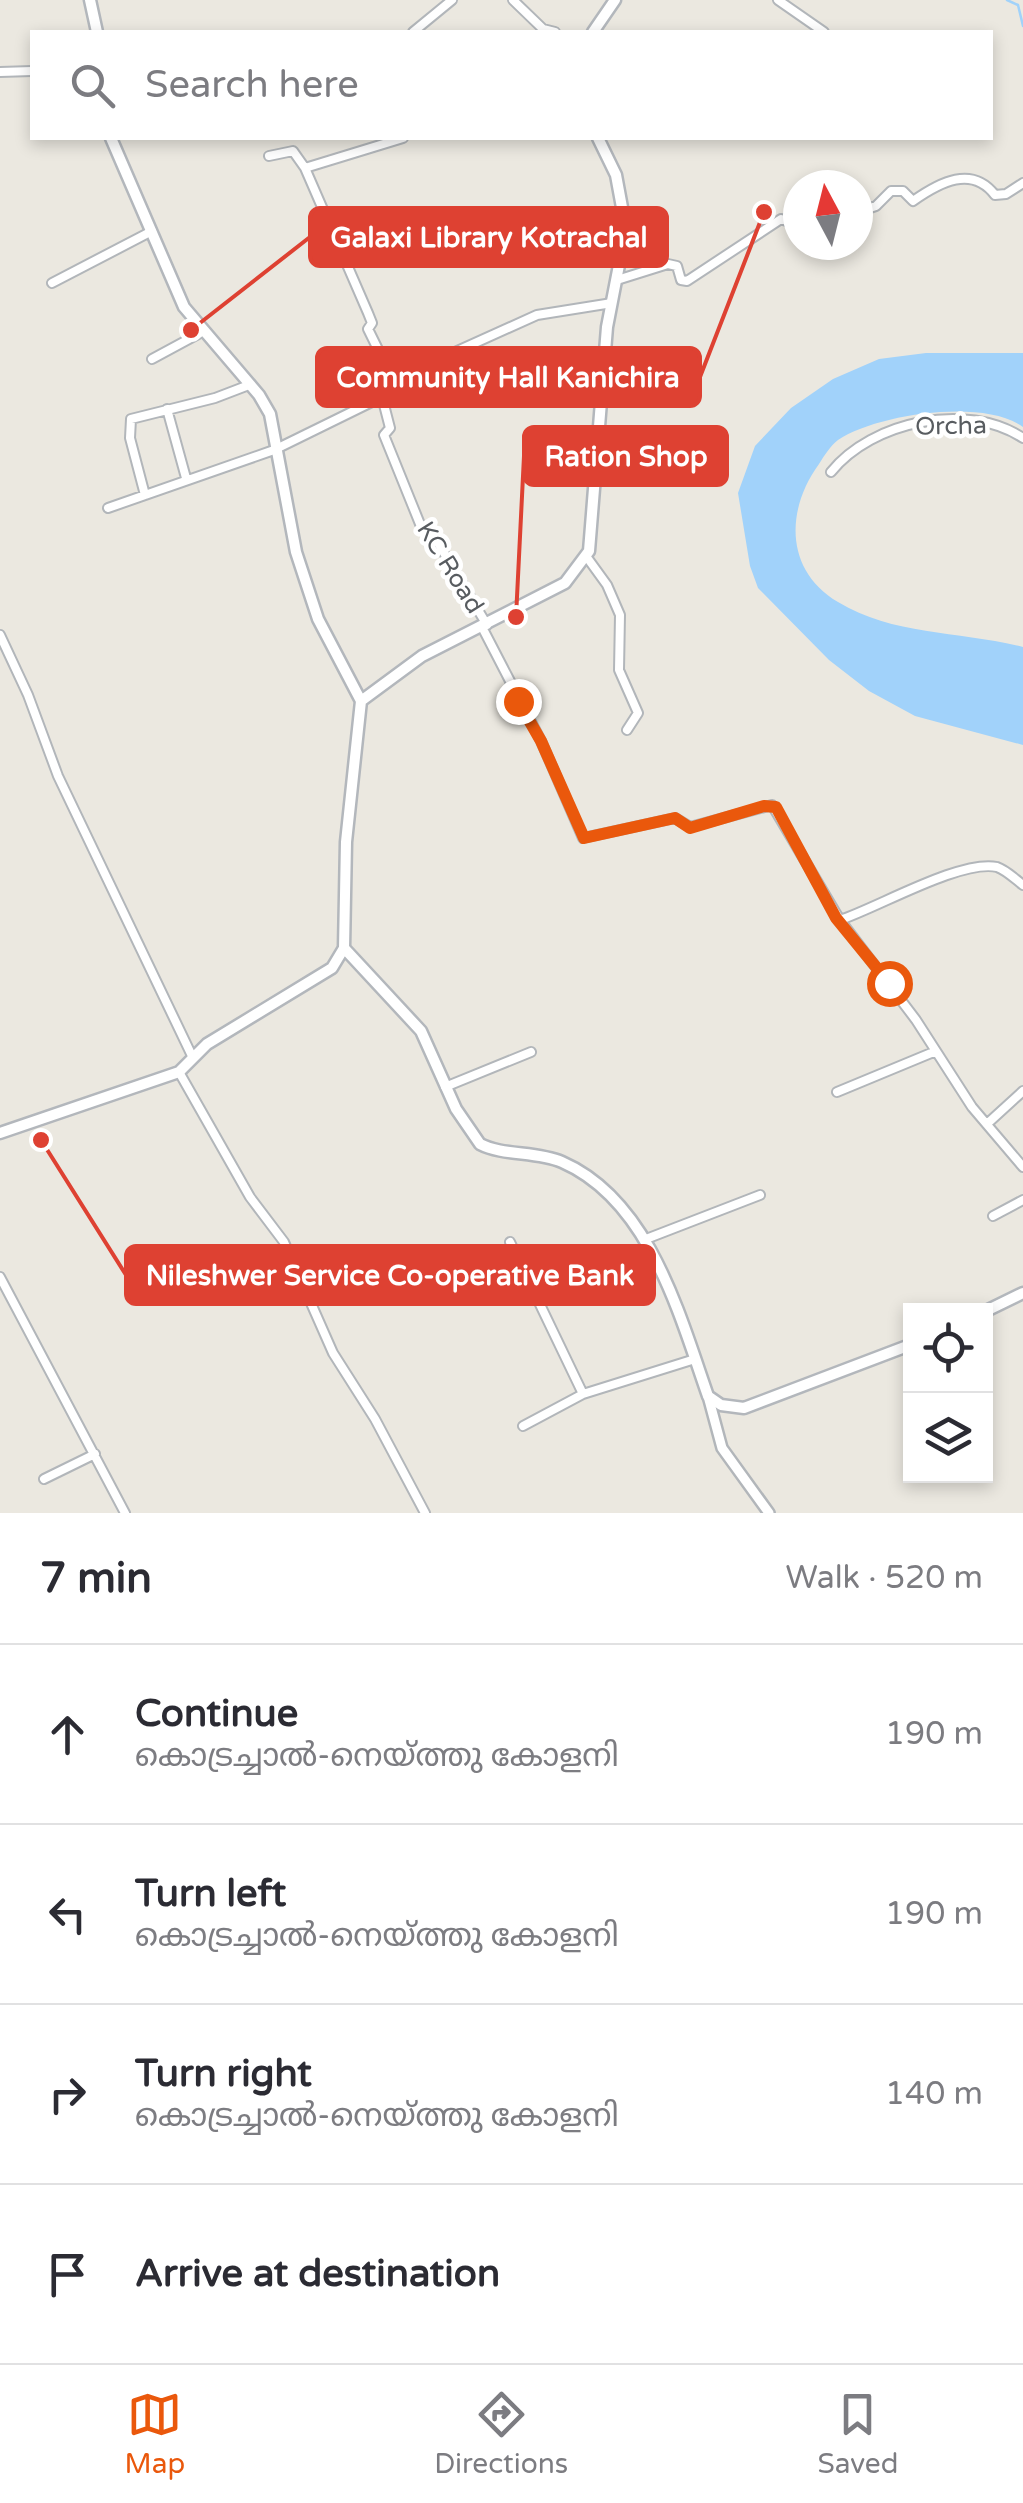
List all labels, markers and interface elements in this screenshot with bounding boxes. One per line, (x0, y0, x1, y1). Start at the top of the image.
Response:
search box (30, 30, 993, 140)
icon: search (65, 58, 120, 113)
text: Search here (145, 62, 359, 108)
north arrow (783, 170, 873, 260)
callout: Galaxi Library Kotrachal (310, 208, 667, 266)
text: Galaxi Library Kotrachal (331, 221, 647, 255)
callout: Community Hall Kanichira (317, 348, 700, 406)
text: Community Hall Kanichira (336, 361, 680, 395)
street label: Orcha (915, 410, 987, 442)
callout: Ration Shop (524, 427, 727, 485)
text: Ration Shop (544, 440, 708, 474)
street label: KC Road (410, 516, 490, 619)
route end (496, 679, 542, 725)
route start (867, 961, 913, 1007)
callout: Nileshwer Service Co-operative Bank (126, 1246, 654, 1304)
text: Nileshwer Service Co-operative Bank (146, 1259, 634, 1293)
map controls (903, 1303, 993, 1483)
button: locate (903, 1303, 993, 1393)
button: layers (903, 1393, 993, 1483)
text: 7 min (40, 1553, 152, 1604)
text: Walk · 520 m (786, 1559, 983, 1597)
text: Continue (135, 1691, 298, 1737)
icon: ahead (40, 1707, 95, 1762)
text: 190 m (885, 1715, 983, 1753)
text: കൊട്രച്ചാൽ-നെയ്ത്തു കോളനി (135, 1737, 619, 1775)
text: Turn left (135, 1871, 286, 1917)
icon: left (40, 1887, 95, 1942)
text: 190 m (885, 1895, 983, 1933)
text: കൊട്രച്ചാൽ-നെയ്ത്തു കോളനി (135, 1917, 619, 1955)
text: Turn right (135, 2051, 312, 2097)
icon: right (40, 2067, 95, 2122)
text: 140 m (885, 2075, 983, 2113)
text: കൊട്രച്ചാൽ-നെയ്ത്തു കോളനി (135, 2097, 619, 2135)
icon: arrive (40, 2247, 95, 2302)
text: Arrive at destination (135, 2251, 500, 2297)
tab: Map (125, 2387, 185, 2481)
tab: Directions (434, 2387, 568, 2481)
tab: Saved (817, 2387, 898, 2481)

